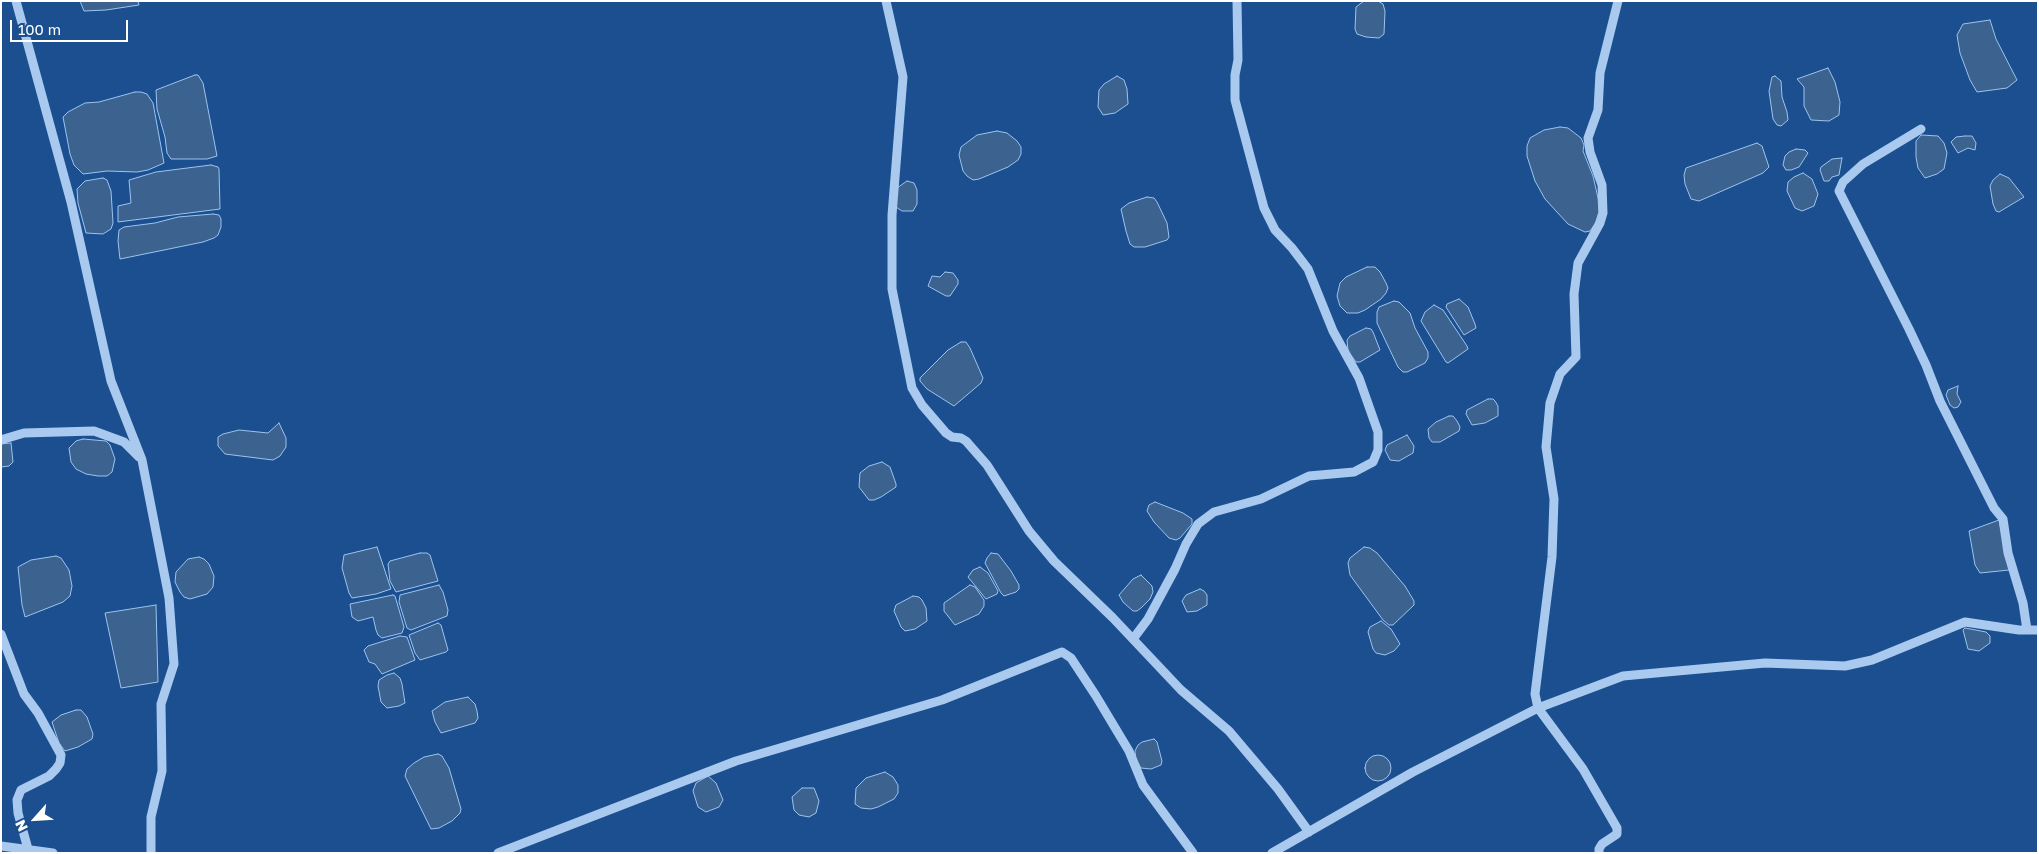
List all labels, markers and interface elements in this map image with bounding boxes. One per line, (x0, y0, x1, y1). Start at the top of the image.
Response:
scale bar (12, 10, 130, 42)
text: 100 m (18, 20, 61, 38)
north arrow (10, 794, 60, 844)
text: N (11, 817, 31, 834)

